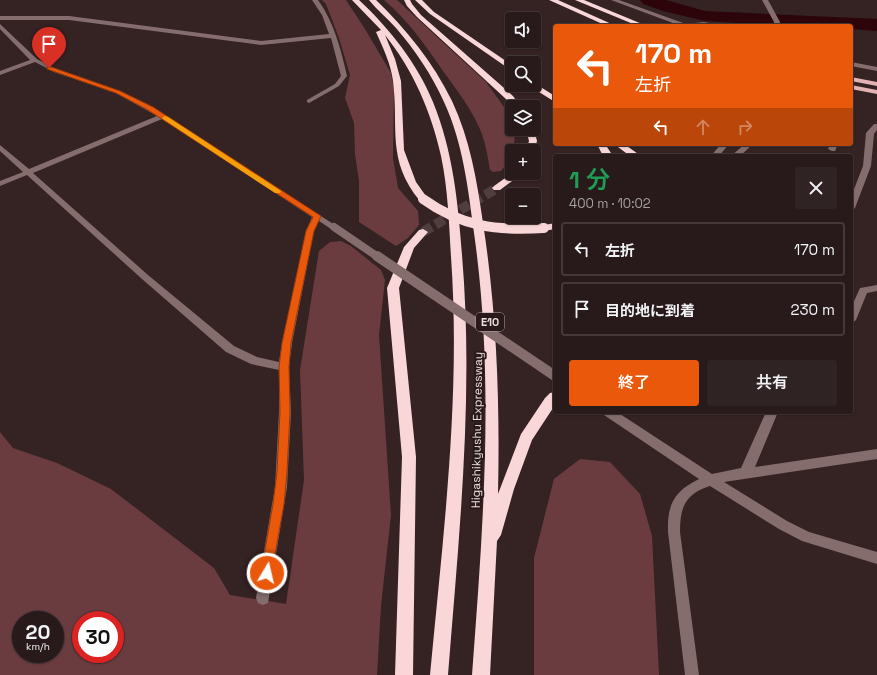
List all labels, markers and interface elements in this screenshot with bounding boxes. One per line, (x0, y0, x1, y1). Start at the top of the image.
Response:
map controls (505, 12, 541, 224)
button: sound (505, 12, 541, 48)
pin (32, 27, 66, 68)
icon: arrive (38, 33, 60, 55)
text: 170 m (635, 35, 712, 71)
icon: left (569, 40, 621, 92)
button: search (505, 56, 541, 92)
text: 左折 (635, 73, 671, 96)
button: layers (505, 100, 541, 136)
icon: left (650, 116, 672, 138)
icon: ahead (692, 116, 714, 138)
icon: right (734, 116, 756, 138)
button: + (505, 144, 541, 180)
text: 1 分 (569, 164, 610, 195)
button: close (795, 167, 837, 209)
button: − (505, 188, 541, 224)
text: 400 m · 10:02 (569, 195, 651, 212)
icon: left (571, 238, 593, 260)
text: 170 m (794, 240, 835, 259)
text: 左折 (605, 241, 635, 260)
icon: arrive (571, 298, 593, 320)
text: 230 m (791, 300, 835, 319)
text: 目的地に到着 (605, 301, 695, 320)
road number: E10 (476, 313, 504, 331)
street label: Higashikyushu Expressway (468, 352, 486, 508)
button: 終了 (569, 360, 699, 406)
button: 共有 (707, 360, 837, 406)
position arrow (246, 552, 288, 594)
speed limit sign: 30 (72, 611, 124, 663)
text: 20 (26, 619, 50, 645)
text: km/h (26, 640, 50, 653)

